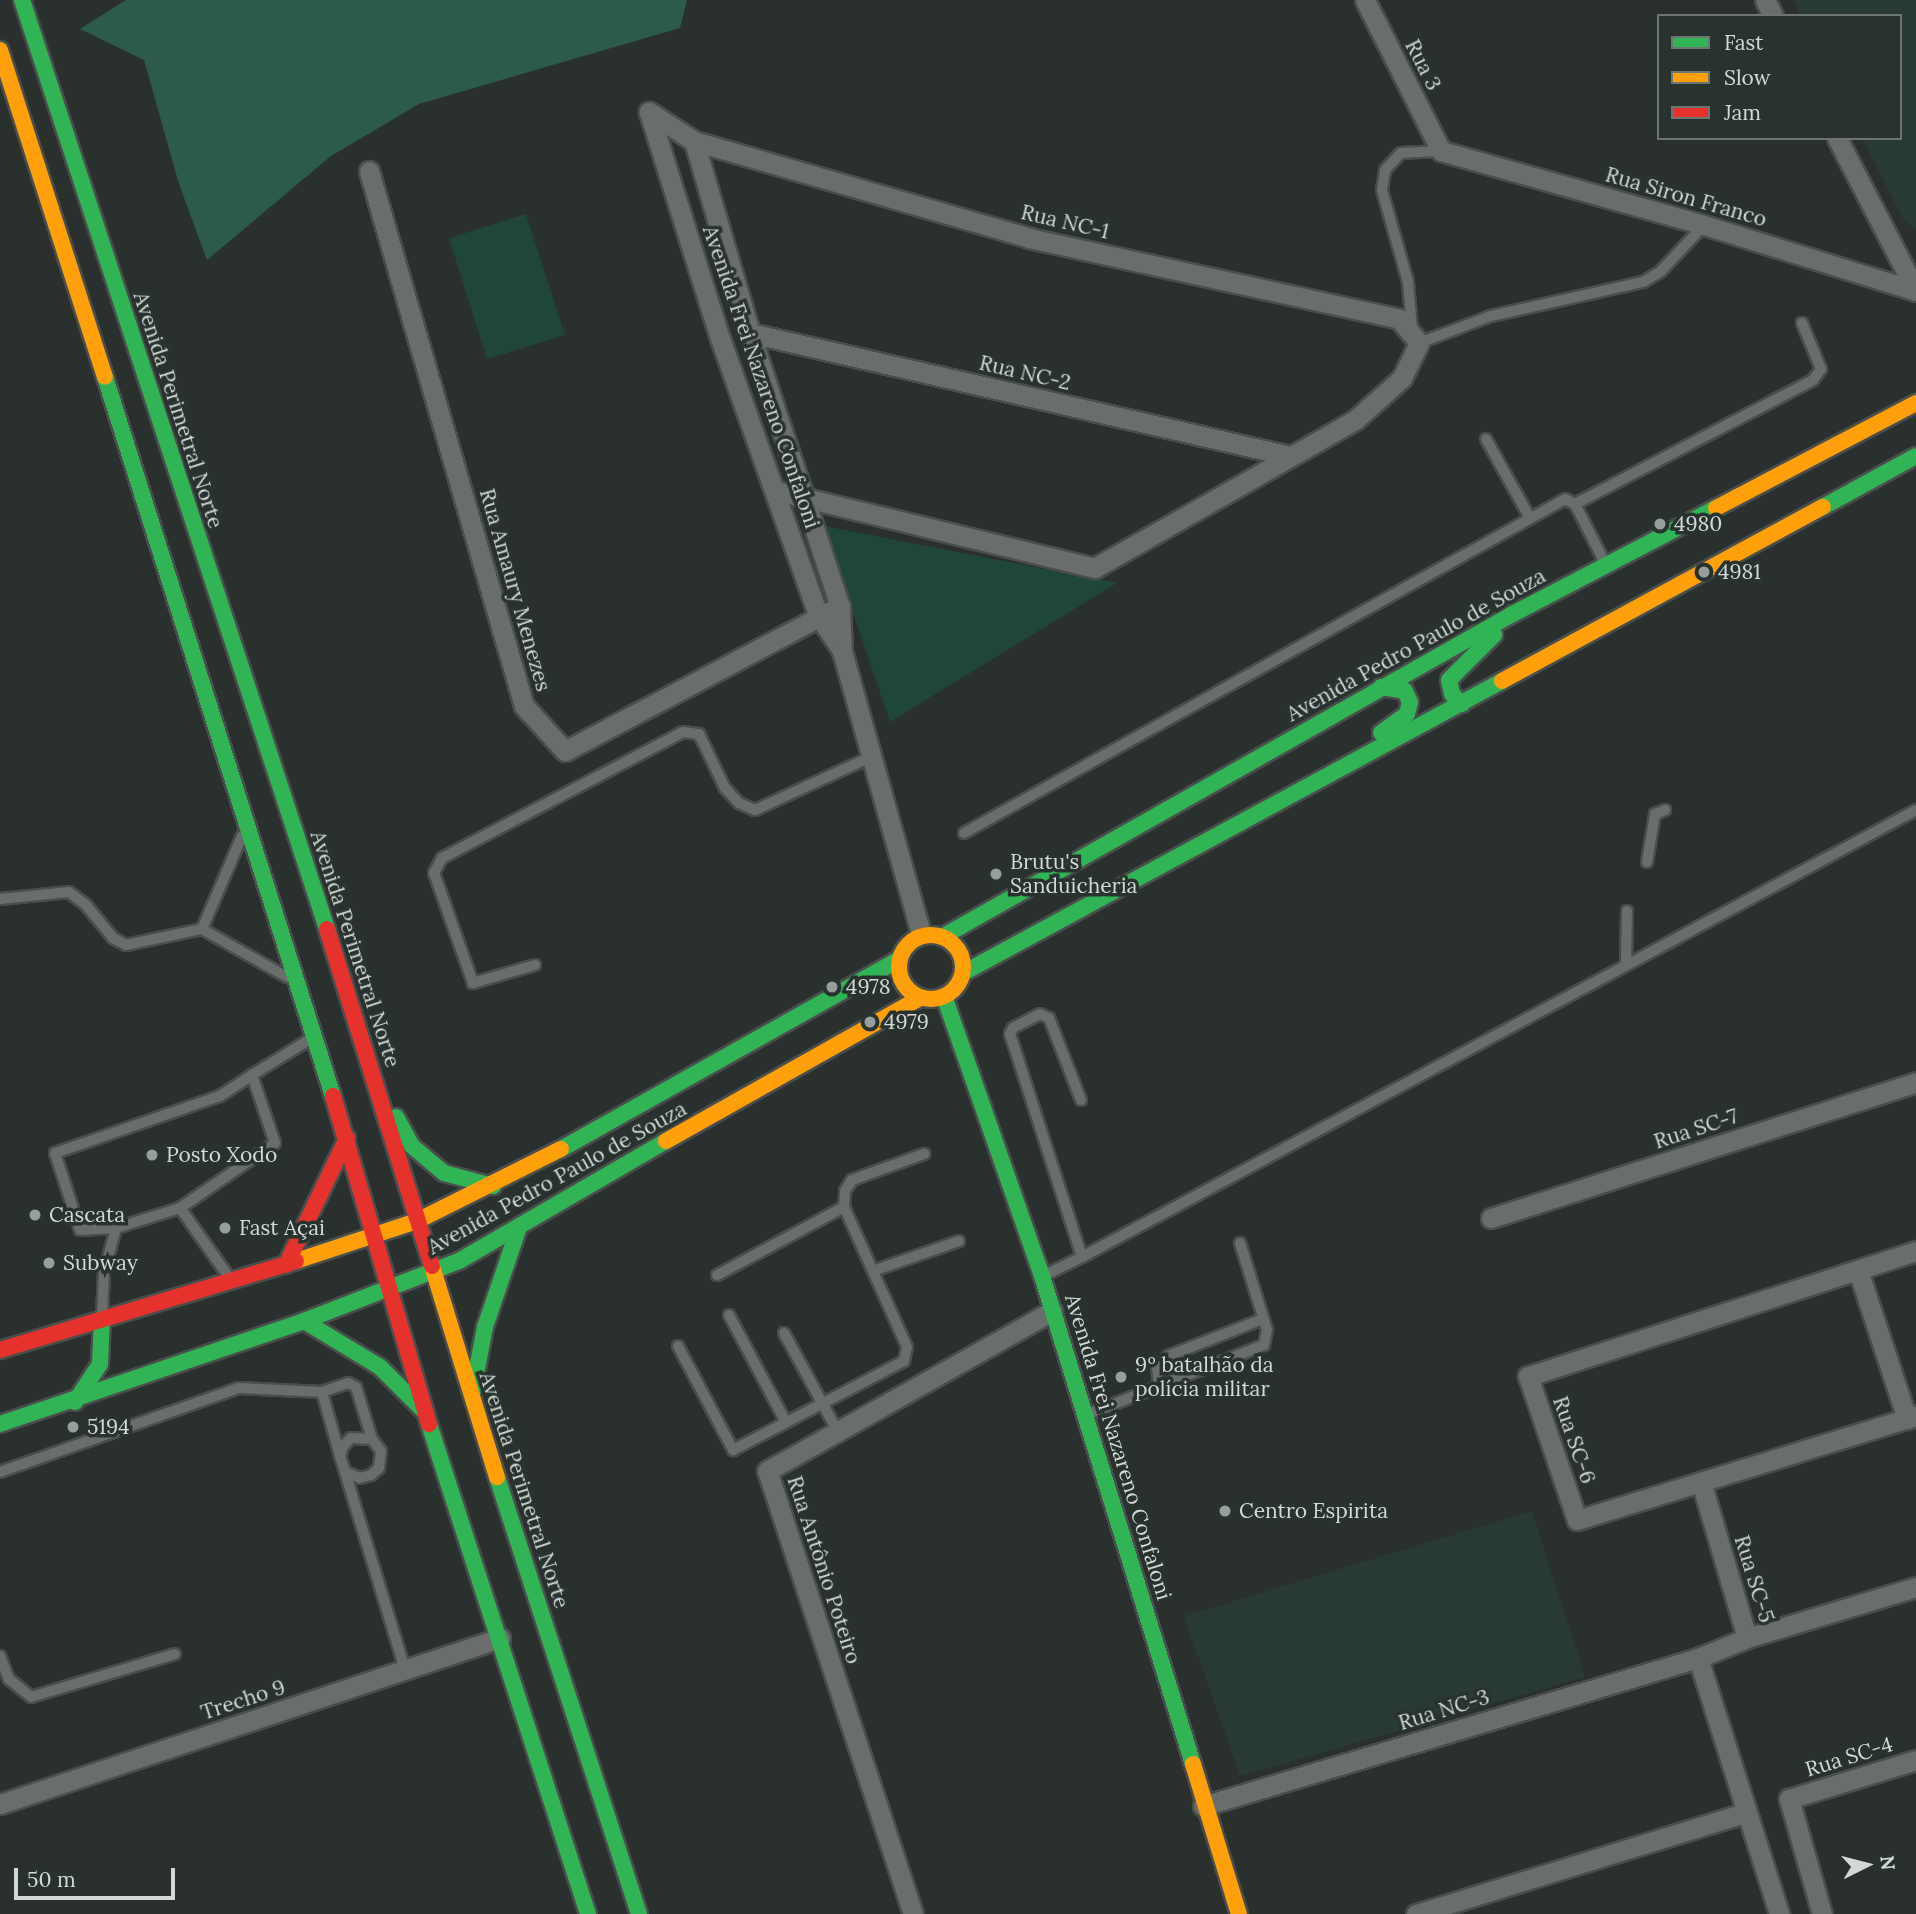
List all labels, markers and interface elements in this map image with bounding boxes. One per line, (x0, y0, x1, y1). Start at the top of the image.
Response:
legend (1657, 14, 1902, 140)
text: Fast (1724, 29, 1763, 56)
street label: Rua 3 (1400, 35, 1446, 95)
text: Slow (1724, 64, 1771, 91)
text: Jam (1724, 99, 1761, 126)
street label: Rua Siron Franco (1603, 162, 1769, 232)
street label: Rua NC-1 (1019, 200, 1111, 244)
street label: Avenida Frei Nazareno Confaloni (697, 222, 825, 532)
street label: Avenida Perimetral Norte (128, 289, 228, 531)
street label: Rua NC-2 (977, 350, 1073, 396)
street label: Rua Amaury Menezes (474, 486, 556, 694)
place label: 4980 (1674, 511, 1722, 537)
marker: 4980 (1652, 516, 1668, 532)
place label: 4981 (1718, 559, 1761, 585)
street label: Avenida Pedro Paulo de Souza (1282, 563, 1550, 727)
marker: 4981 (1696, 564, 1712, 580)
street label: Avenida Perimetral Norte (305, 828, 405, 1070)
place label: Brutu's Sanduicheria (1010, 849, 1137, 899)
marker: Brutu's Sanduicheria (988, 866, 1004, 882)
place label: 4978 (846, 974, 890, 1000)
marker: 4978 (824, 979, 840, 995)
place label: 4979 (884, 1009, 929, 1035)
marker: 4979 (862, 1014, 878, 1030)
street label: Avenida Pedro Paulo de Souza (423, 1096, 691, 1260)
street label: Rua SC-7 (1651, 1104, 1741, 1154)
place label: Posto Xodo (166, 1142, 277, 1168)
marker: Posto Xodo (144, 1147, 160, 1163)
place label: Cascata (49, 1202, 125, 1228)
marker: Cascata (27, 1207, 43, 1223)
place label: Fast Açai (239, 1215, 325, 1241)
marker: Fast Açai (217, 1220, 233, 1236)
place label: Subway (63, 1250, 138, 1276)
marker: Subway (41, 1255, 57, 1271)
street label: Avenida Frei Nazareno Confaloni (1059, 1291, 1177, 1603)
place label: 9º batalhão da polícia militar (1135, 1352, 1274, 1402)
street label: Avenida Perimetral Norte (474, 1369, 574, 1611)
marker: 9º batalhão da polícia militar (1113, 1369, 1129, 1385)
street label: Rua SC-6 (1547, 1393, 1601, 1487)
place label: 5194 (87, 1414, 130, 1440)
marker: 5194 (65, 1419, 81, 1435)
street label: Rua Antônio Poteiro (782, 1473, 866, 1667)
place label: Centro Espirita (1239, 1498, 1388, 1524)
marker: Centro Espirita (1217, 1503, 1233, 1519)
street label: Rua SC-5 (1729, 1532, 1779, 1626)
street label: Trecho 9 (198, 1675, 288, 1725)
street label: Rua NC-3 (1396, 1684, 1492, 1736)
street label: Rua SC-4 (1802, 1732, 1896, 1782)
north arrow (1832, 1830, 1902, 1900)
scale bar (18, 1854, 178, 1898)
text: N (1875, 1854, 1901, 1871)
text: 50 m (27, 1866, 76, 1893)

